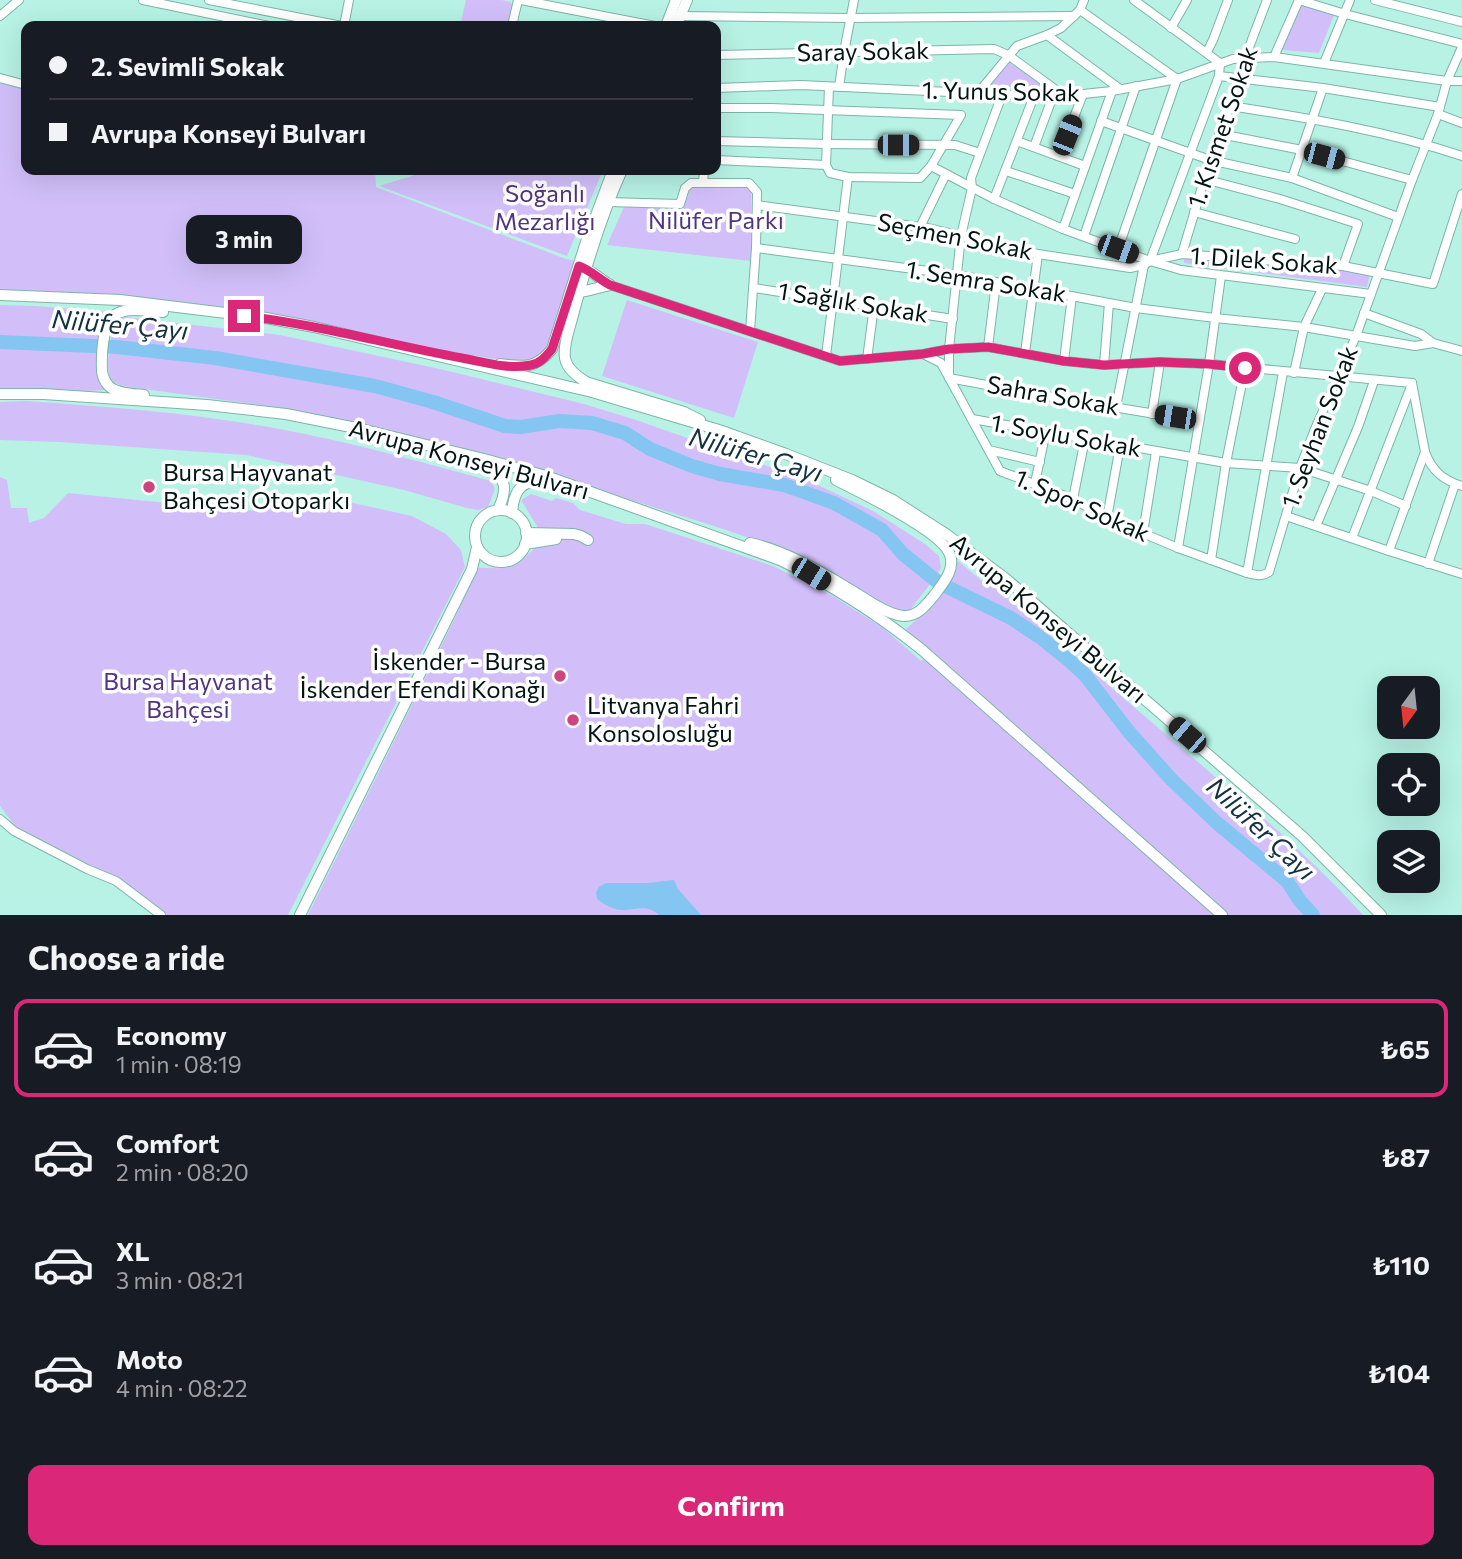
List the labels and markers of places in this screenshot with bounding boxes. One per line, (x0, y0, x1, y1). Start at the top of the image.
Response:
place label: Bursa Hayvanat Bahçesi Otoparkı (163, 457, 350, 514)
marker: Bursa Hayvanat Bahçesi Otoparkı (141, 479, 157, 495)
place label: İskender - Bursa İskender Efendi Konağı (300, 646, 546, 703)
marker: İskender - Bursa İskender Efendi Konağı (552, 668, 568, 684)
place label: Litvanya Fahri Konsolosluğu (587, 690, 740, 747)
marker: Litvanya Fahri Konsolosluğu (565, 712, 581, 728)

